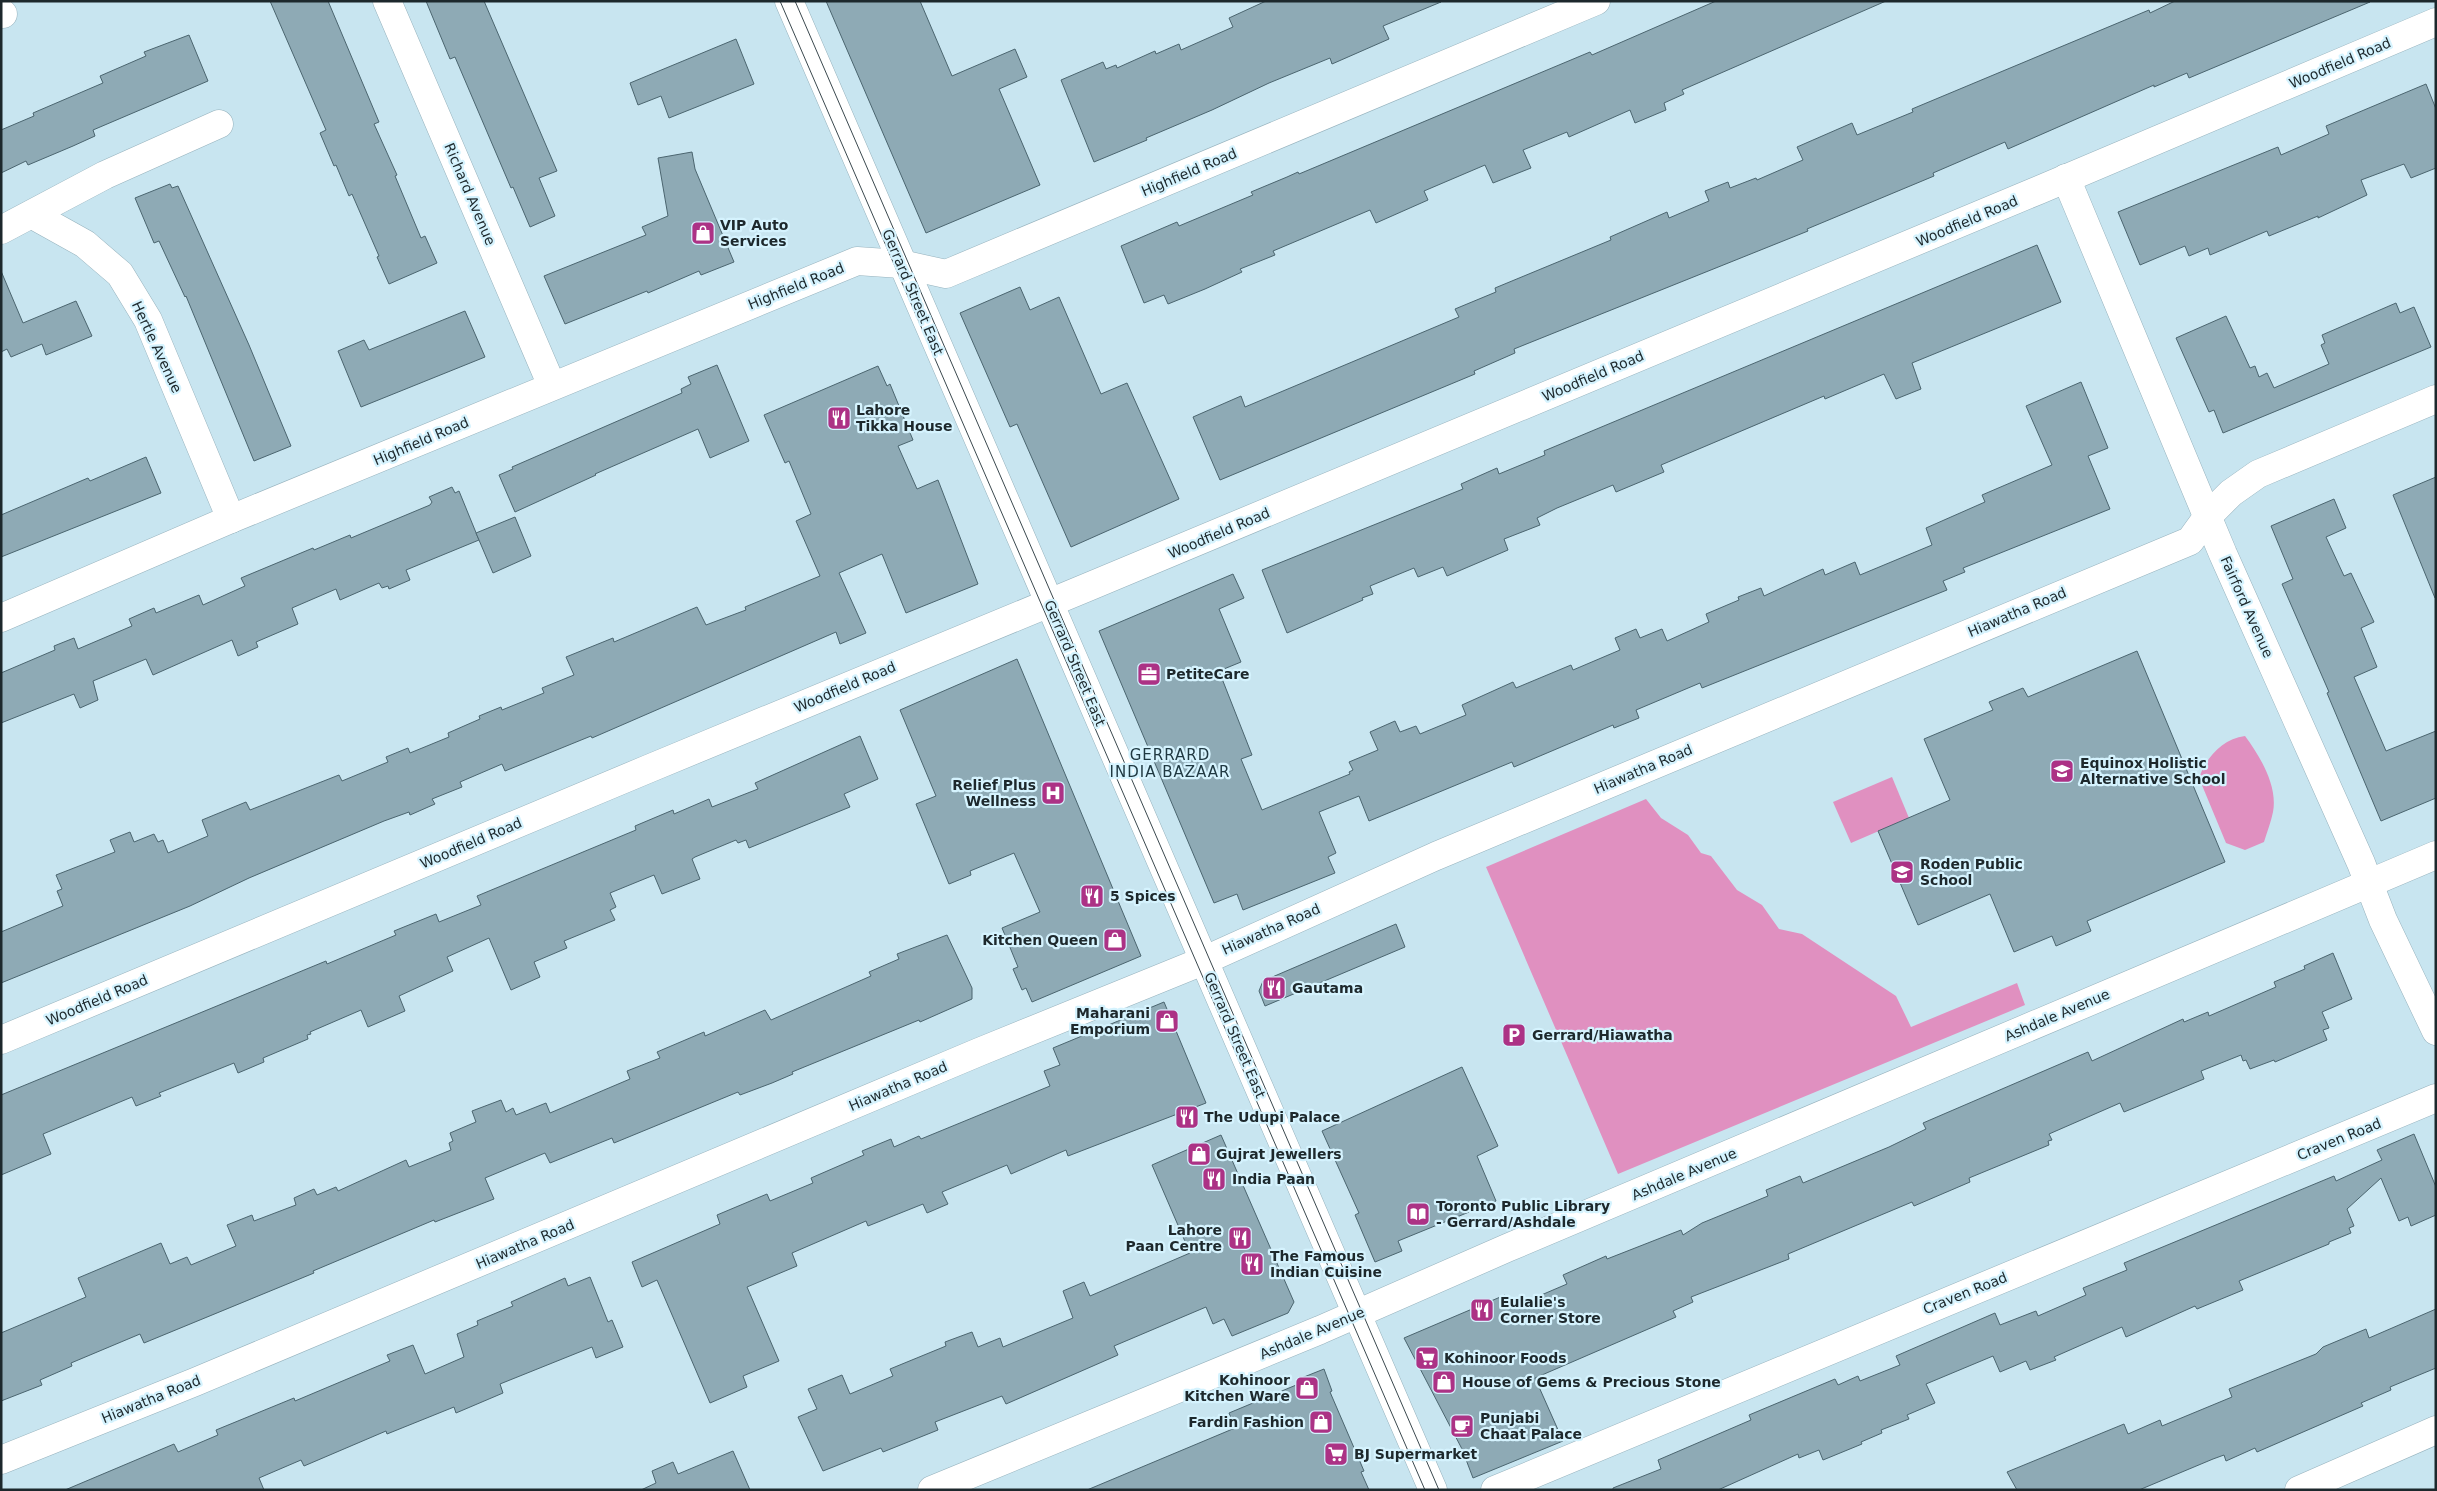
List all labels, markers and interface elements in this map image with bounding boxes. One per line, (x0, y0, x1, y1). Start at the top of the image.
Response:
street label: Woodfield Road (2287, 34, 2393, 92)
street label: Richard Avenue (441, 140, 499, 248)
street label: Highfield Road (1139, 145, 1239, 199)
street label: Woodfield Road (1914, 192, 2020, 250)
place label: VIP Auto Services (720, 217, 789, 249)
shop icon: VIP Auto Services (690, 220, 716, 246)
street label: Gerrard Street East (879, 227, 947, 358)
street label: Highfield Road (746, 259, 846, 313)
street label: Hertle Avenue (129, 299, 185, 395)
street label: Woodfield Road (1540, 347, 1646, 405)
place label: Lahore Tikka House (856, 402, 952, 434)
restaurant icon: Lahore Tikka House (826, 405, 852, 431)
street label: Highfield Road (371, 414, 471, 468)
street label: Woodfield Road (1166, 504, 1272, 562)
street label: Fairford Avenue (2217, 554, 2277, 660)
street label: Hiawatha Road (1965, 584, 2069, 640)
street label: Gerrard Street East (1041, 598, 1109, 729)
street label: Woodfield Road (792, 658, 898, 716)
office icon: PetiteCare (1136, 661, 1162, 687)
place label: PetiteCare (1166, 666, 1250, 682)
street label: Hiawatha Road (1591, 741, 1695, 797)
district label: GERRARD INDIA BAZAAR (1110, 746, 1230, 781)
place label: Equinox Holistic Alternative School (2080, 755, 2226, 787)
school or university icon: Equinox Holistic Alternative School (2049, 758, 2075, 784)
place label: Relief Plus Wellness (952, 777, 1036, 809)
hospital icon: Relief Plus Wellness (1040, 780, 1066, 806)
street label: Woodfield Road (418, 814, 524, 872)
place label: Roden Public School (1920, 856, 2023, 888)
school or university icon: Roden Public School (1889, 859, 1915, 885)
restaurant icon: 5 Spices (1079, 883, 1105, 909)
place label: 5 Spices (1110, 888, 1176, 904)
street label: Hiawatha Road (1220, 900, 1322, 958)
shop icon: Kitchen Queen (1102, 927, 1128, 953)
place label: Kitchen Queen (982, 932, 1098, 948)
street label: Gerrard Street East (1201, 970, 1269, 1101)
street label: Woodfield Road (44, 971, 150, 1029)
restaurant icon: Gautama (1261, 975, 1287, 1001)
place label: Gautama (1292, 980, 1363, 996)
street label: Ashdale Avenue (2002, 986, 2112, 1044)
place label: Maharani Emporium (1070, 1005, 1150, 1037)
shop icon: Maharani Emporium (1154, 1008, 1180, 1034)
parking icon: Gerrard/Hiawatha (1501, 1022, 1527, 1048)
place label: Gerrard/Hiawatha (1532, 1027, 1673, 1043)
street label: Hiawatha Road (846, 1058, 950, 1114)
restaurant icon: The Udupi Palace (1174, 1104, 1200, 1130)
place label: The Udupi Palace (1204, 1109, 1340, 1125)
street label: Craven Road (2295, 1115, 2383, 1163)
shop icon: Gujrat Jewellers (1186, 1141, 1212, 1167)
street label: Ashdale Avenue (1629, 1145, 1739, 1203)
place label: Gujrat Jewellers (1216, 1146, 1342, 1162)
restaurant icon: India Paan (1201, 1166, 1227, 1192)
place label: India Paan (1232, 1171, 1315, 1187)
place label: Toronto Public Library - Gerrard/Ashdale (1436, 1198, 1610, 1230)
library icon: Toronto Public Library - Gerrard/Ashdale (1405, 1201, 1431, 1227)
street label: Hiawatha Road (473, 1216, 577, 1272)
place label: Lahore Paan Centre (1126, 1222, 1222, 1254)
restaurant icon: Lahore Paan Centre (1227, 1225, 1253, 1251)
place label: The Famous Indian Cuisine (1270, 1248, 1382, 1280)
restaurant icon: The Famous Indian Cuisine (1239, 1251, 1265, 1277)
street label: Craven Road (1921, 1269, 2009, 1317)
place label: Eulalie's Corner Store (1500, 1294, 1601, 1326)
restaurant icon: Eulalie's Corner Store (1469, 1297, 1495, 1323)
street label: Ashdale Avenue (1257, 1304, 1367, 1362)
supermarket icon: Kohinoor Foods (1414, 1345, 1440, 1371)
place label: Kohinoor Foods (1444, 1350, 1567, 1366)
shop icon: House of Gems & Precious Stone (1431, 1369, 1457, 1395)
street label: Hiawatha Road (99, 1372, 203, 1426)
place label: Kohinoor Kitchen Ware (1184, 1372, 1290, 1404)
place label: House of Gems & Precious Stone (1462, 1374, 1721, 1390)
shop icon: Kohinoor Kitchen Ware (1294, 1375, 1320, 1401)
shop icon: Fardin Fashion (1308, 1409, 1334, 1435)
place label: Punjabi Chaat Palace (1480, 1410, 1582, 1442)
cafe icon: Punjabi Chaat Palace (1449, 1413, 1475, 1439)
place label: Fardin Fashion (1188, 1414, 1304, 1430)
supermarket icon: BJ Supermarket (1323, 1441, 1349, 1467)
place label: BJ Supermarket (1354, 1446, 1478, 1462)

